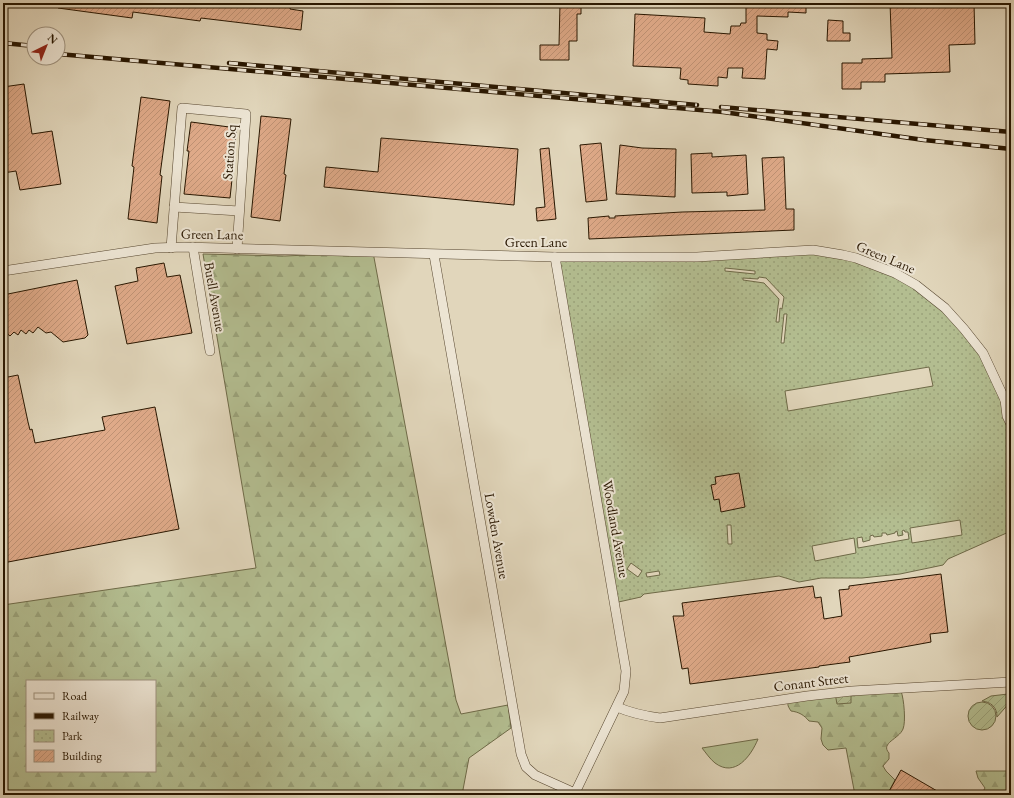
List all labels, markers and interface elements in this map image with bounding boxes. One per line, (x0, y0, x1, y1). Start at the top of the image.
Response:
north arrow (26, 26, 66, 66)
text: N (45, 31, 61, 47)
street label: Station Sq (218, 123, 240, 180)
street label: Green Lane (181, 224, 244, 244)
street label: Green Lane (505, 233, 568, 251)
street label: Green Lane (854, 237, 919, 278)
street label: Buell Avenue (200, 261, 230, 334)
street label: Woodland Avenue (599, 479, 634, 580)
street label: Lowden Avenue (481, 492, 514, 581)
street label: Conant Street (773, 668, 850, 696)
legend (26, 680, 156, 772)
text: Road (62, 688, 88, 704)
text: Railway (62, 708, 100, 724)
text: Park (62, 728, 83, 744)
text: Building (62, 748, 103, 764)

